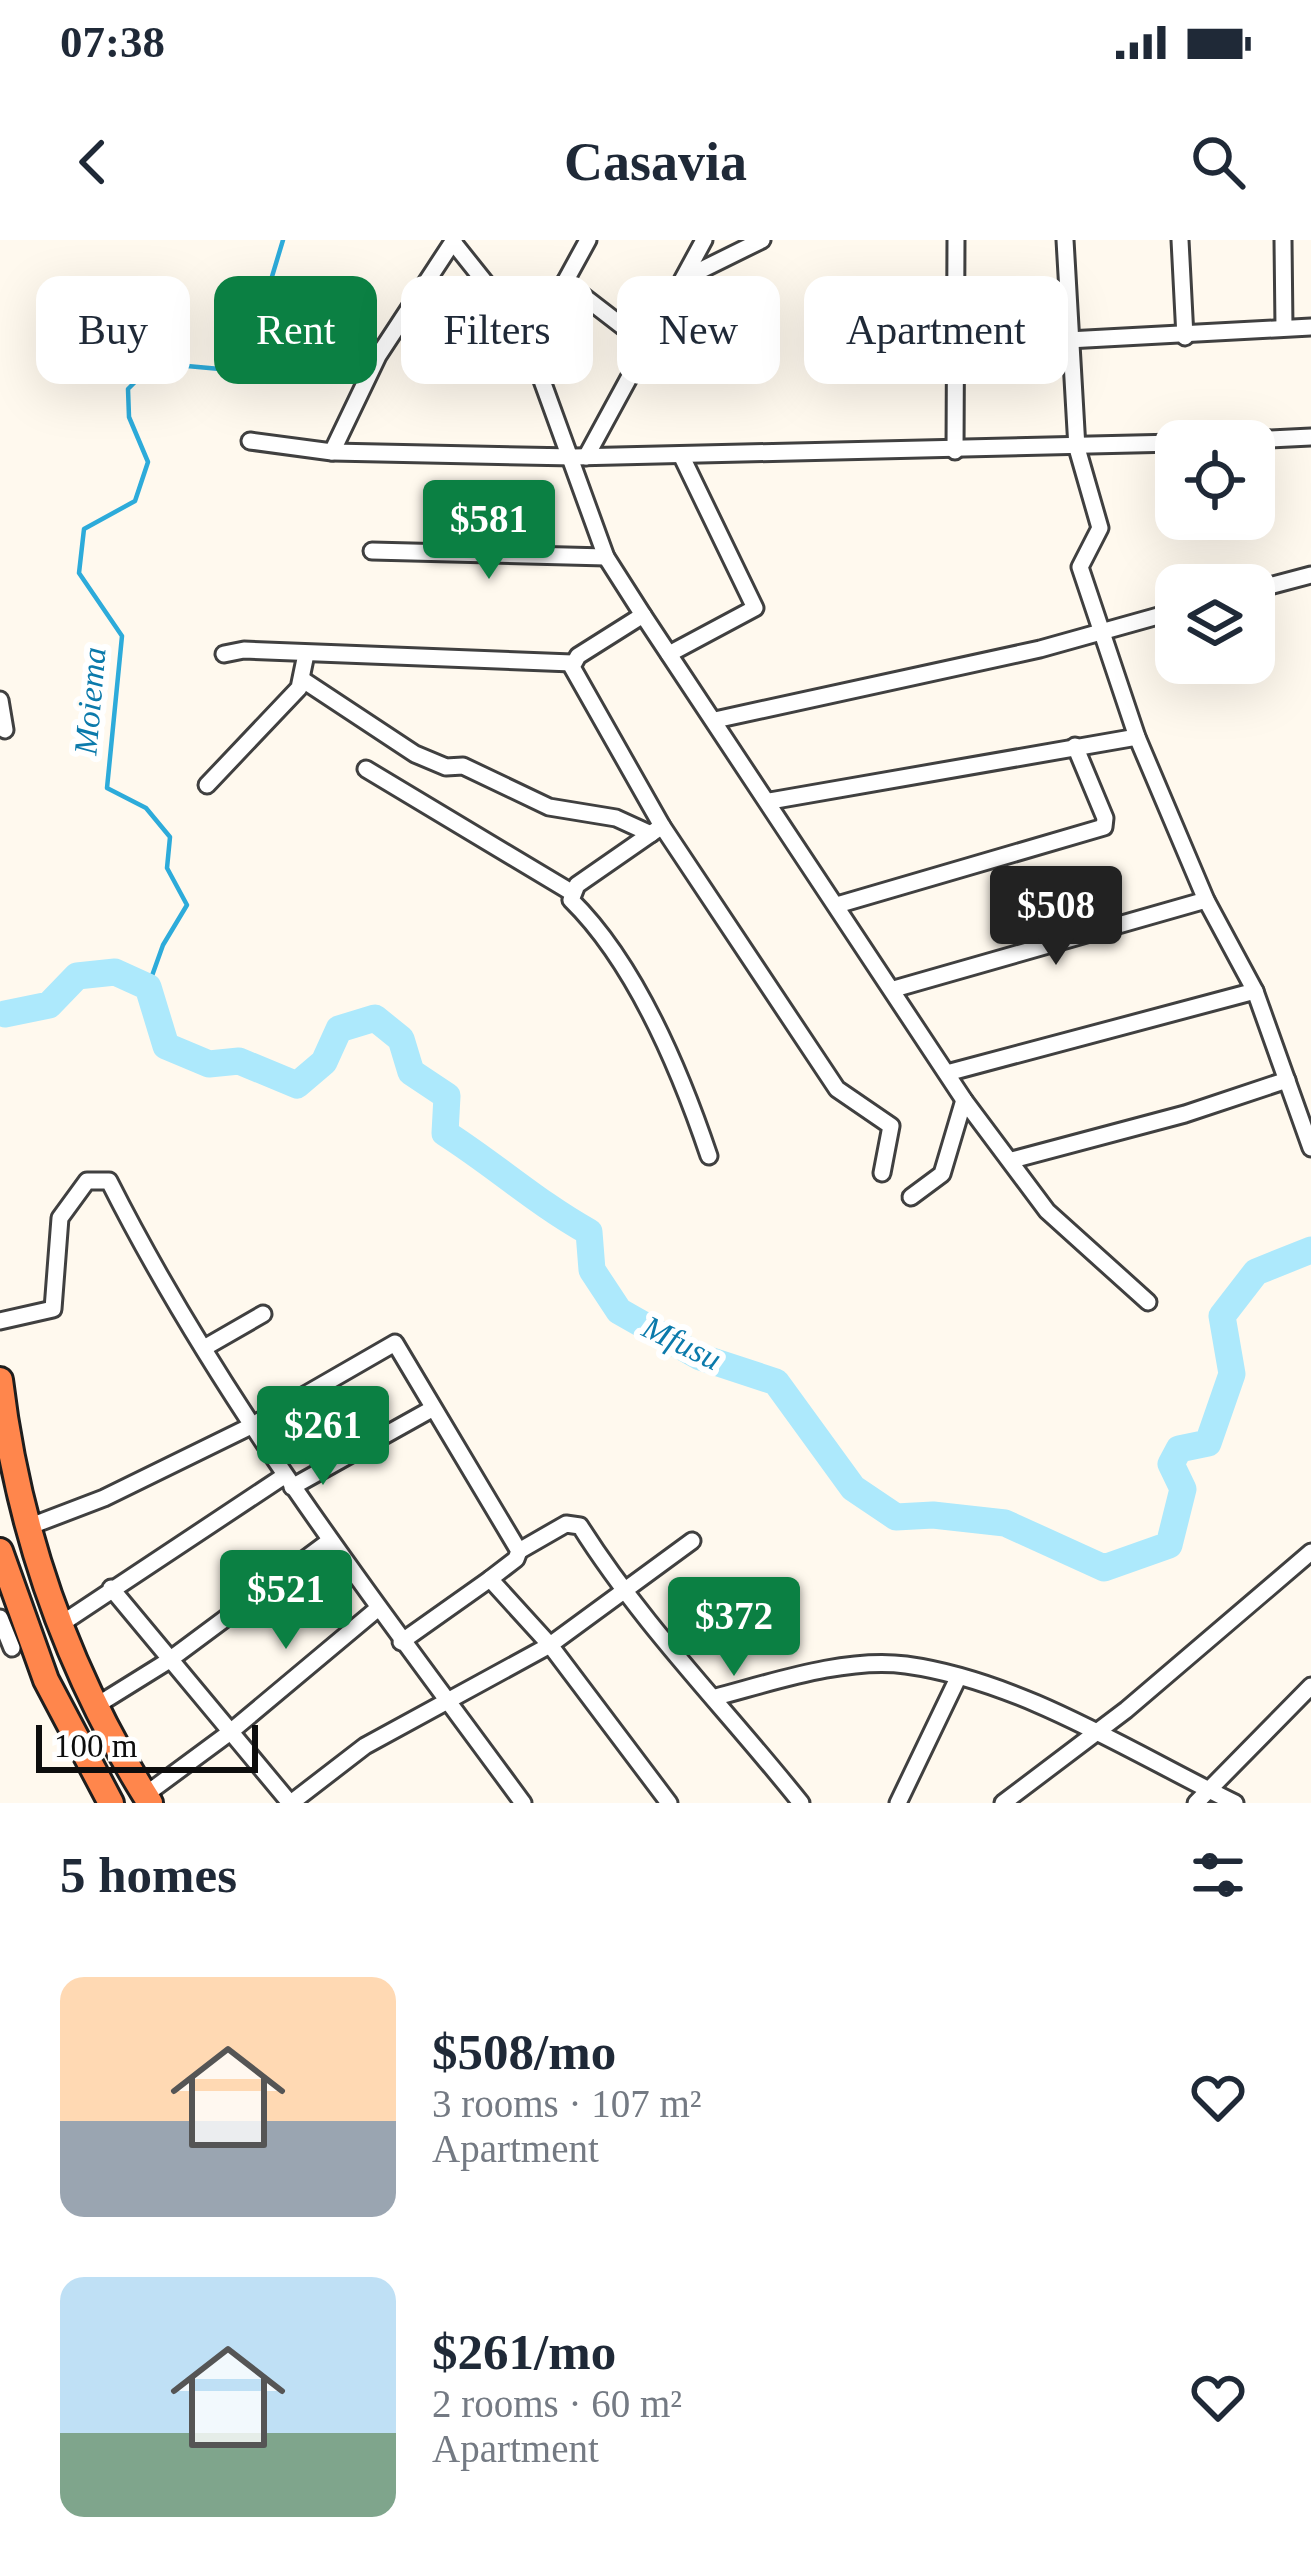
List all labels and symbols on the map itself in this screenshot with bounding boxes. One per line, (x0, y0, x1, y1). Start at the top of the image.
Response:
pin: $581 (418, 480, 560, 582)
water label: Moiema (67, 646, 113, 757)
pin: $508 (985, 866, 1127, 968)
water label: Mfusu (636, 1308, 727, 1377)
pin: $261 (252, 1386, 394, 1488)
pin: $521 (215, 1550, 357, 1652)
pin: $372 (663, 1577, 805, 1679)
scale bar (36, 1719, 258, 1772)

